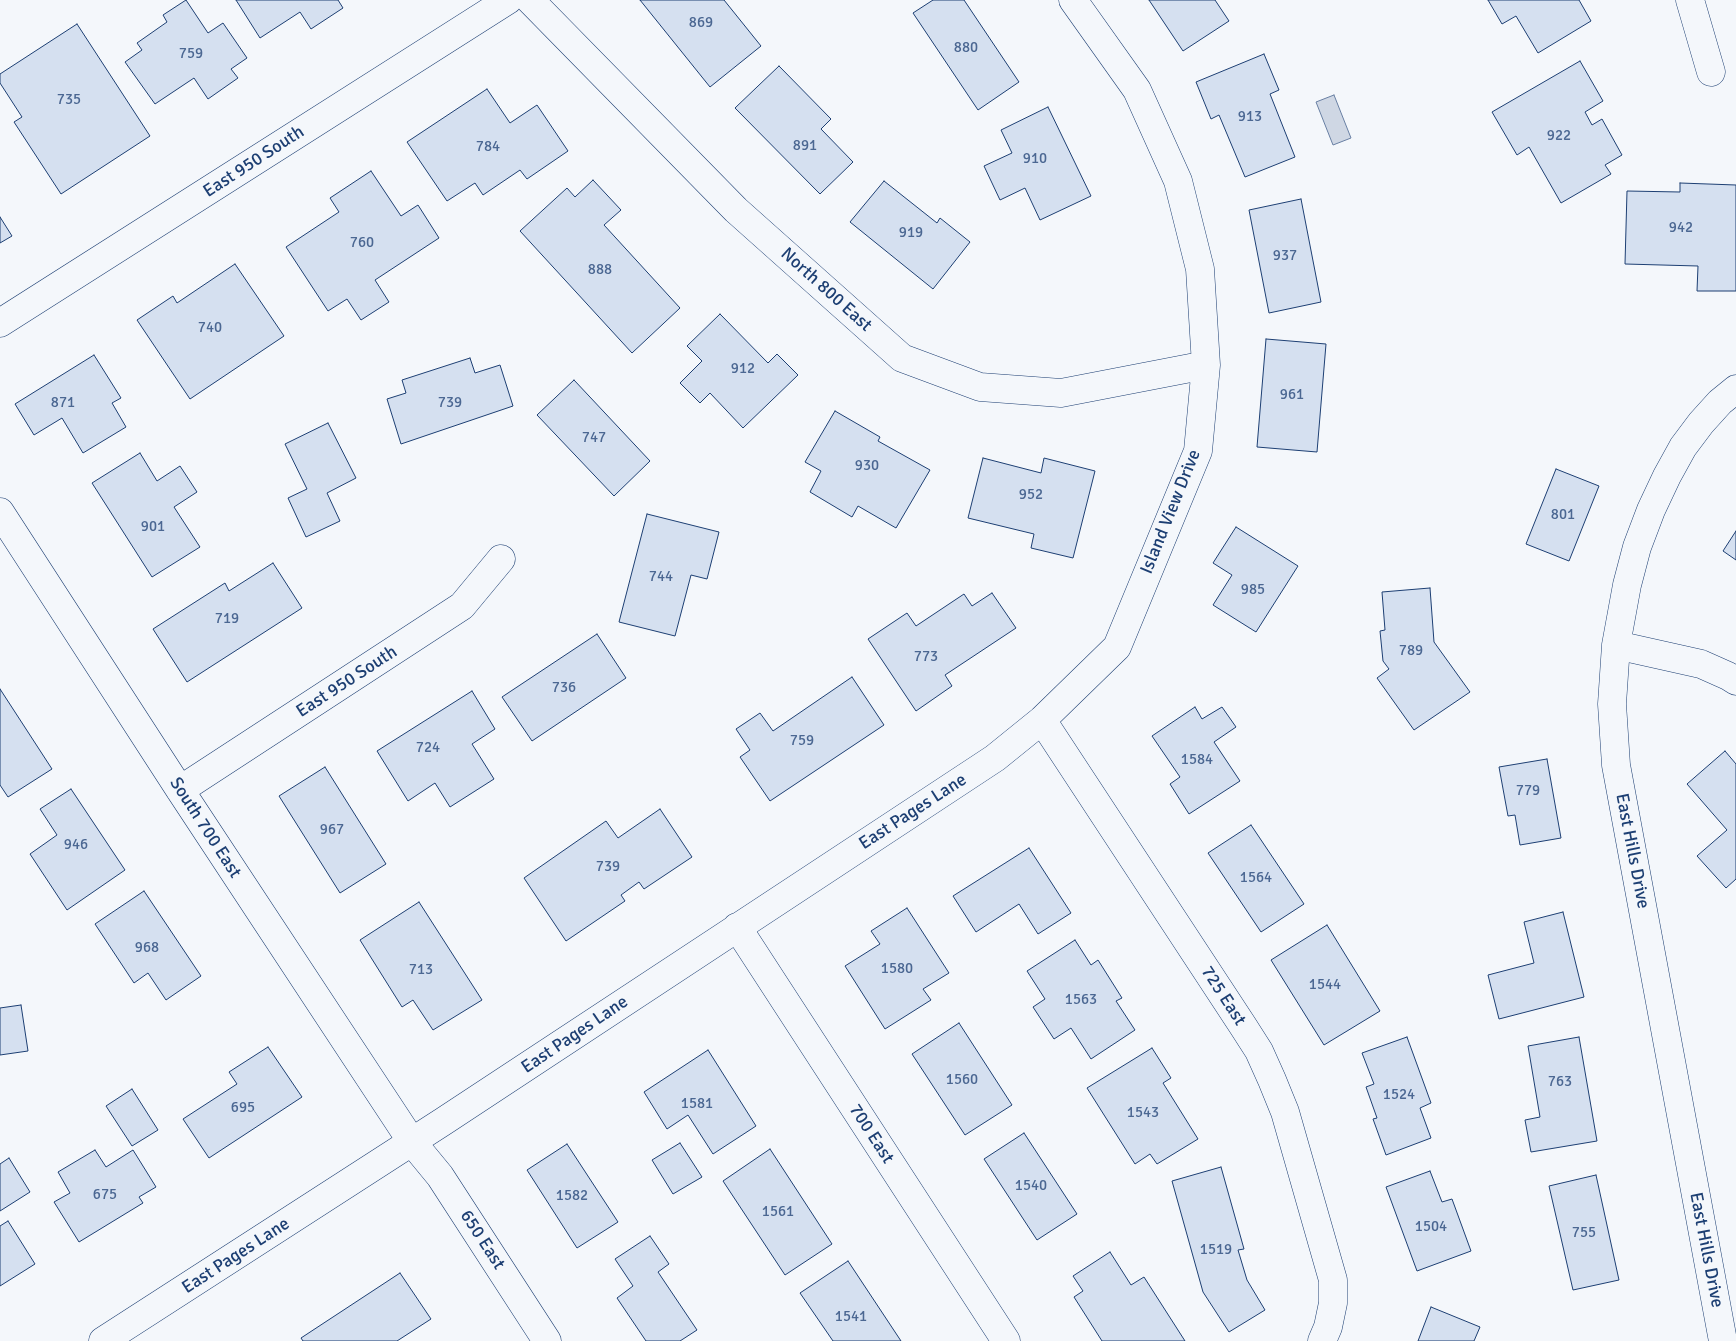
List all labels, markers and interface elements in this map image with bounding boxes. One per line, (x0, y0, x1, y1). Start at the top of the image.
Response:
house number: 869 (689, 14, 713, 32)
house number: 880 (954, 39, 978, 57)
house number: 759 (179, 45, 203, 63)
house number: 735 (57, 91, 81, 109)
house number: 913 (1238, 108, 1262, 126)
street label: East 950 South (200, 121, 308, 203)
house number: 922 (1547, 127, 1571, 145)
house number: 891 (793, 137, 817, 155)
house number: 784 (476, 138, 500, 156)
house number: 910 (1023, 150, 1047, 168)
house number: 942 (1669, 219, 1693, 237)
house number: 919 (899, 224, 923, 242)
house number: 760 (350, 234, 374, 252)
street label: North 800 East (776, 243, 876, 337)
house number: 937 (1273, 247, 1297, 265)
house number: 888 (588, 261, 612, 279)
house number: 740 (198, 319, 222, 337)
house number: 912 (731, 360, 755, 378)
house number: 961 (1280, 386, 1304, 404)
house number: 871 (51, 394, 75, 412)
house number: 739 (438, 394, 462, 412)
house number: 747 (582, 429, 606, 447)
street label: Island View Drive (1136, 447, 1206, 577)
house number: 930 (855, 457, 879, 475)
house number: 952 (1019, 486, 1043, 504)
house number: 801 (1551, 506, 1575, 524)
house number: 901 (141, 518, 165, 536)
house number: 744 (649, 568, 673, 586)
house number: 985 (1241, 581, 1265, 599)
house number: 719 (215, 610, 239, 628)
street label: East 950 South (293, 641, 401, 723)
house number: 789 (1399, 642, 1423, 660)
house number: 773 (914, 648, 938, 666)
house number: 736 (552, 679, 576, 697)
house number: 759 (790, 732, 814, 750)
house number: 724 (416, 739, 440, 757)
house number: 1584 (1181, 751, 1213, 769)
street label: East Pages Lane (855, 769, 971, 855)
street label: South 700 East (164, 774, 246, 882)
house number: 779 (1516, 782, 1540, 800)
street label: East Hills Drive (1610, 792, 1654, 910)
house number: 967 (320, 821, 344, 839)
house number: 946 (64, 836, 88, 854)
house number: 739 (596, 858, 620, 876)
house number: 1564 (1240, 869, 1272, 887)
house number: 968 (135, 939, 159, 957)
house number: 1580 (881, 960, 913, 978)
house number: 713 (409, 961, 433, 979)
street label: 725 East (1196, 962, 1250, 1030)
house number: 1544 (1309, 976, 1341, 994)
street label: East Pages Lane (518, 991, 632, 1079)
house number: 1563 (1065, 991, 1097, 1009)
house number: 1560 (946, 1071, 978, 1089)
house number: 763 (1548, 1073, 1572, 1091)
house number: 1524 (1383, 1086, 1415, 1104)
house number: 1581 (681, 1095, 713, 1113)
house number: 695 (231, 1099, 255, 1117)
street label: 700 East (844, 1100, 898, 1168)
house number: 1543 (1127, 1104, 1159, 1122)
house number: 1540 (1015, 1177, 1047, 1195)
house number: 675 (93, 1186, 117, 1204)
house number: 1582 (556, 1187, 588, 1205)
street label: East Hills Drive (1684, 1191, 1728, 1309)
house number: 1561 (762, 1203, 794, 1221)
street label: 650 East (455, 1206, 509, 1274)
street label: East Pages Lane (178, 1213, 294, 1299)
house number: 1504 (1415, 1218, 1447, 1236)
house number: 755 (1572, 1224, 1596, 1242)
house number: 1519 (1200, 1241, 1232, 1259)
house number: 1541 (835, 1308, 867, 1326)

